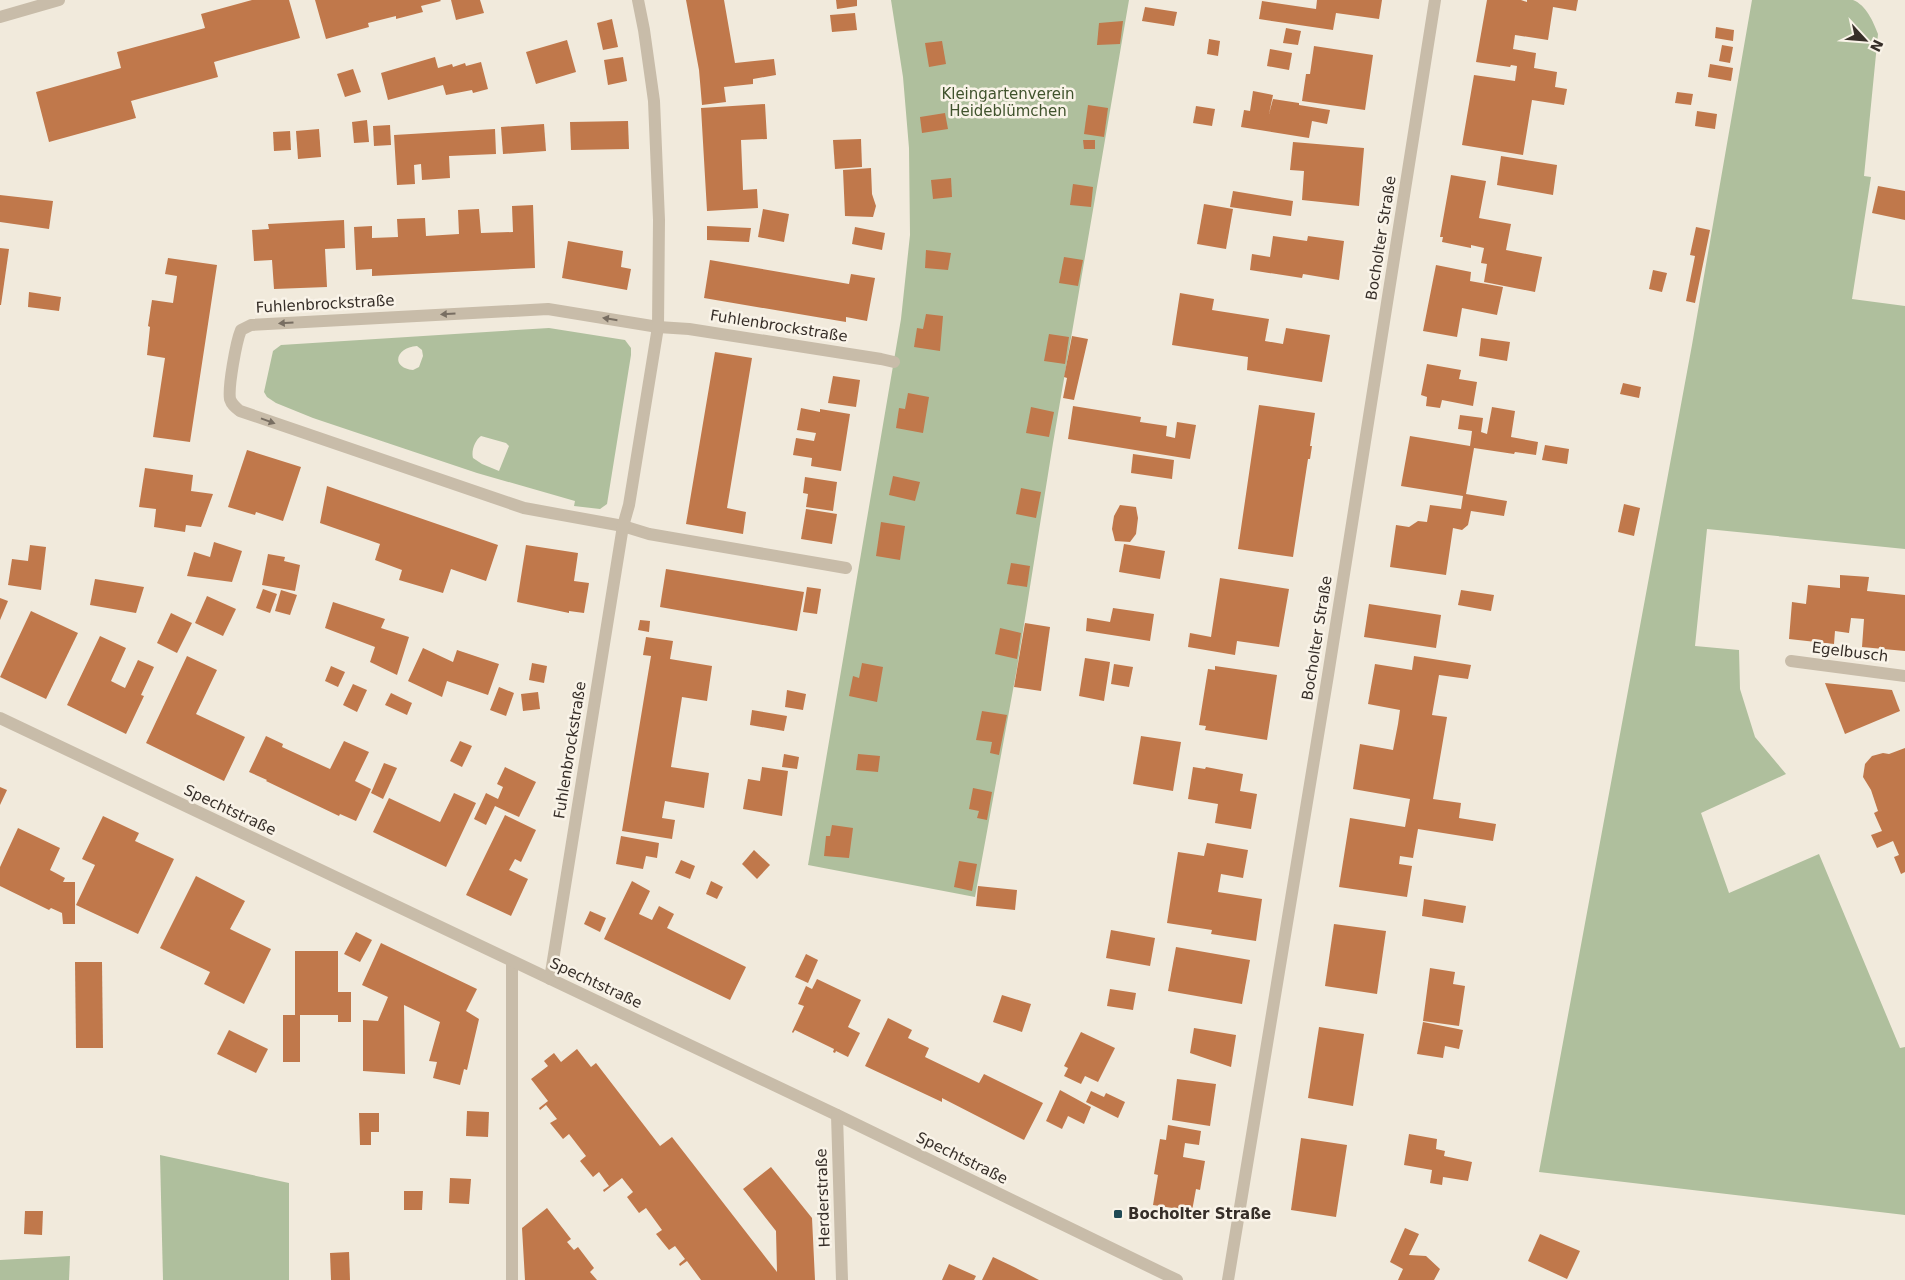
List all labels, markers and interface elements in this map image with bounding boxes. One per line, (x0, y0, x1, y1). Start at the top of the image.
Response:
north arrow (1840, 15, 1890, 65)
text: N (1867, 37, 1886, 54)
park label: Kleingartenverein Heideblümchen (941, 85, 1075, 120)
street label: Bocholter Straße (1362, 174, 1400, 302)
street label: Fuhlenbrockstraße (255, 291, 395, 317)
street label: Fuhlenbrockstraße (709, 306, 849, 346)
one-way arrow (440, 310, 456, 318)
one-way arrow (601, 315, 617, 323)
one-way arrow (277, 319, 293, 327)
one-way arrow (261, 417, 276, 425)
street label: Bocholter Straße (1298, 574, 1336, 702)
street label: Egelbusch (1811, 638, 1889, 666)
street label: Fuhlenbrockstraße (550, 680, 590, 820)
street label: Spechtstraße (181, 781, 279, 839)
street label: Spechtstraße (547, 954, 645, 1012)
street label: Spechtstraße (913, 1128, 1011, 1188)
street label: Herderstraße (812, 1148, 834, 1248)
place label: Bocholter Straße (1128, 1205, 1271, 1223)
marker: Bocholter Straße (1112, 1208, 1124, 1220)

